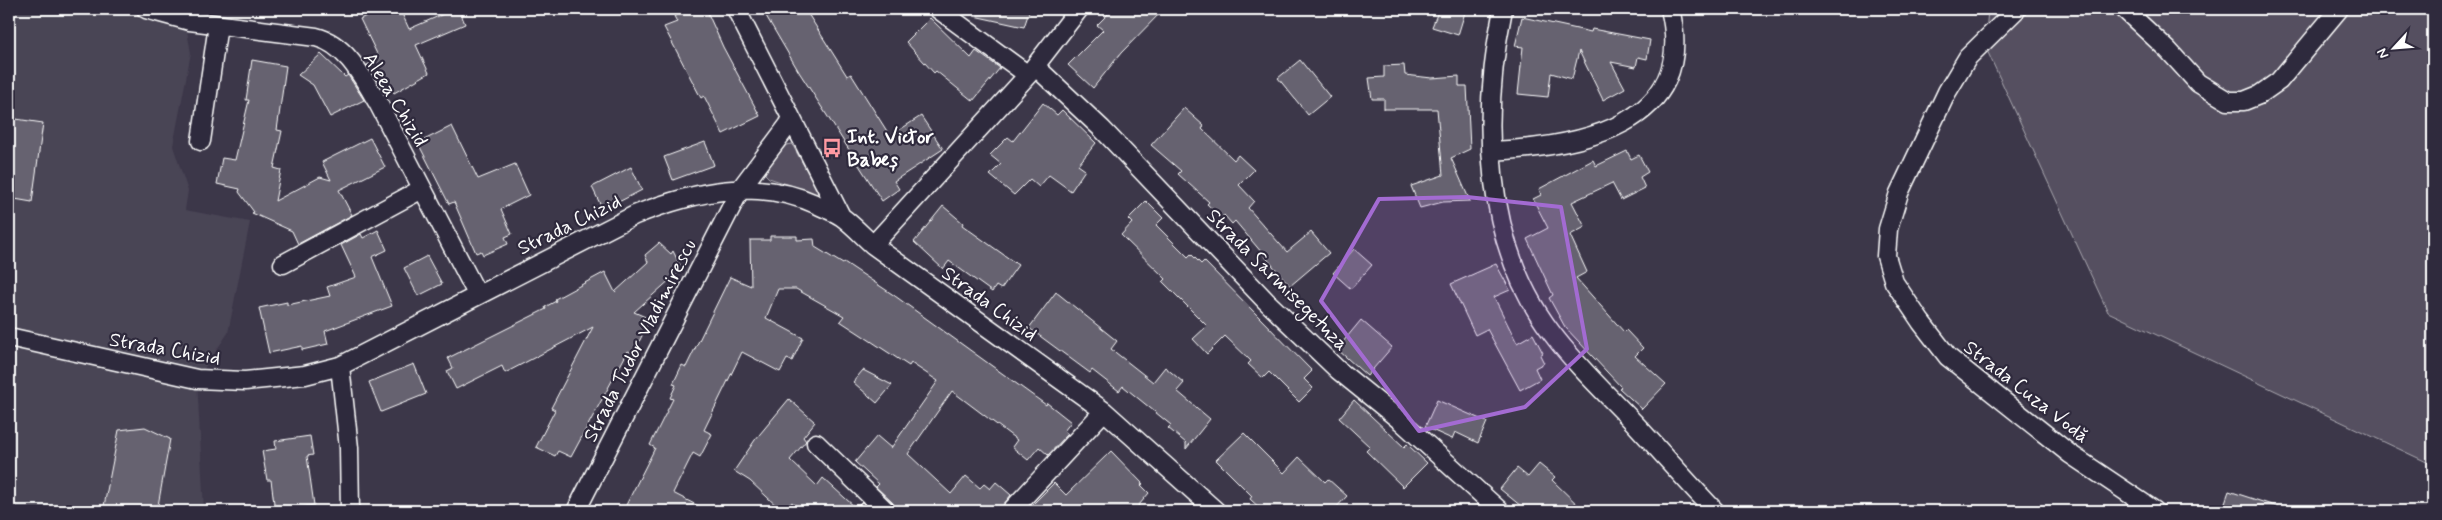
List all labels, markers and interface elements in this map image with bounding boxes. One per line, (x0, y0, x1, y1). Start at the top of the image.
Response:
north arrow (2370, 22, 2420, 72)
text: N (2373, 45, 2393, 61)
street label: Aleea Chizid (356, 47, 434, 152)
place label: Int. Victor Babeș (847, 124, 935, 174)
bus stop icon: Int. Victor Babeș (821, 137, 843, 159)
street label: Strada Chizid (513, 189, 626, 262)
street label: Strada Sarmisegetuza (1199, 203, 1354, 358)
street label: Strada Tudor Vladimirescu (577, 235, 703, 447)
street label: Strada Chizid (936, 260, 1042, 348)
street label: Strada Chizid (107, 326, 222, 373)
street label: Strada Cuza Vodă (1958, 335, 2094, 450)

